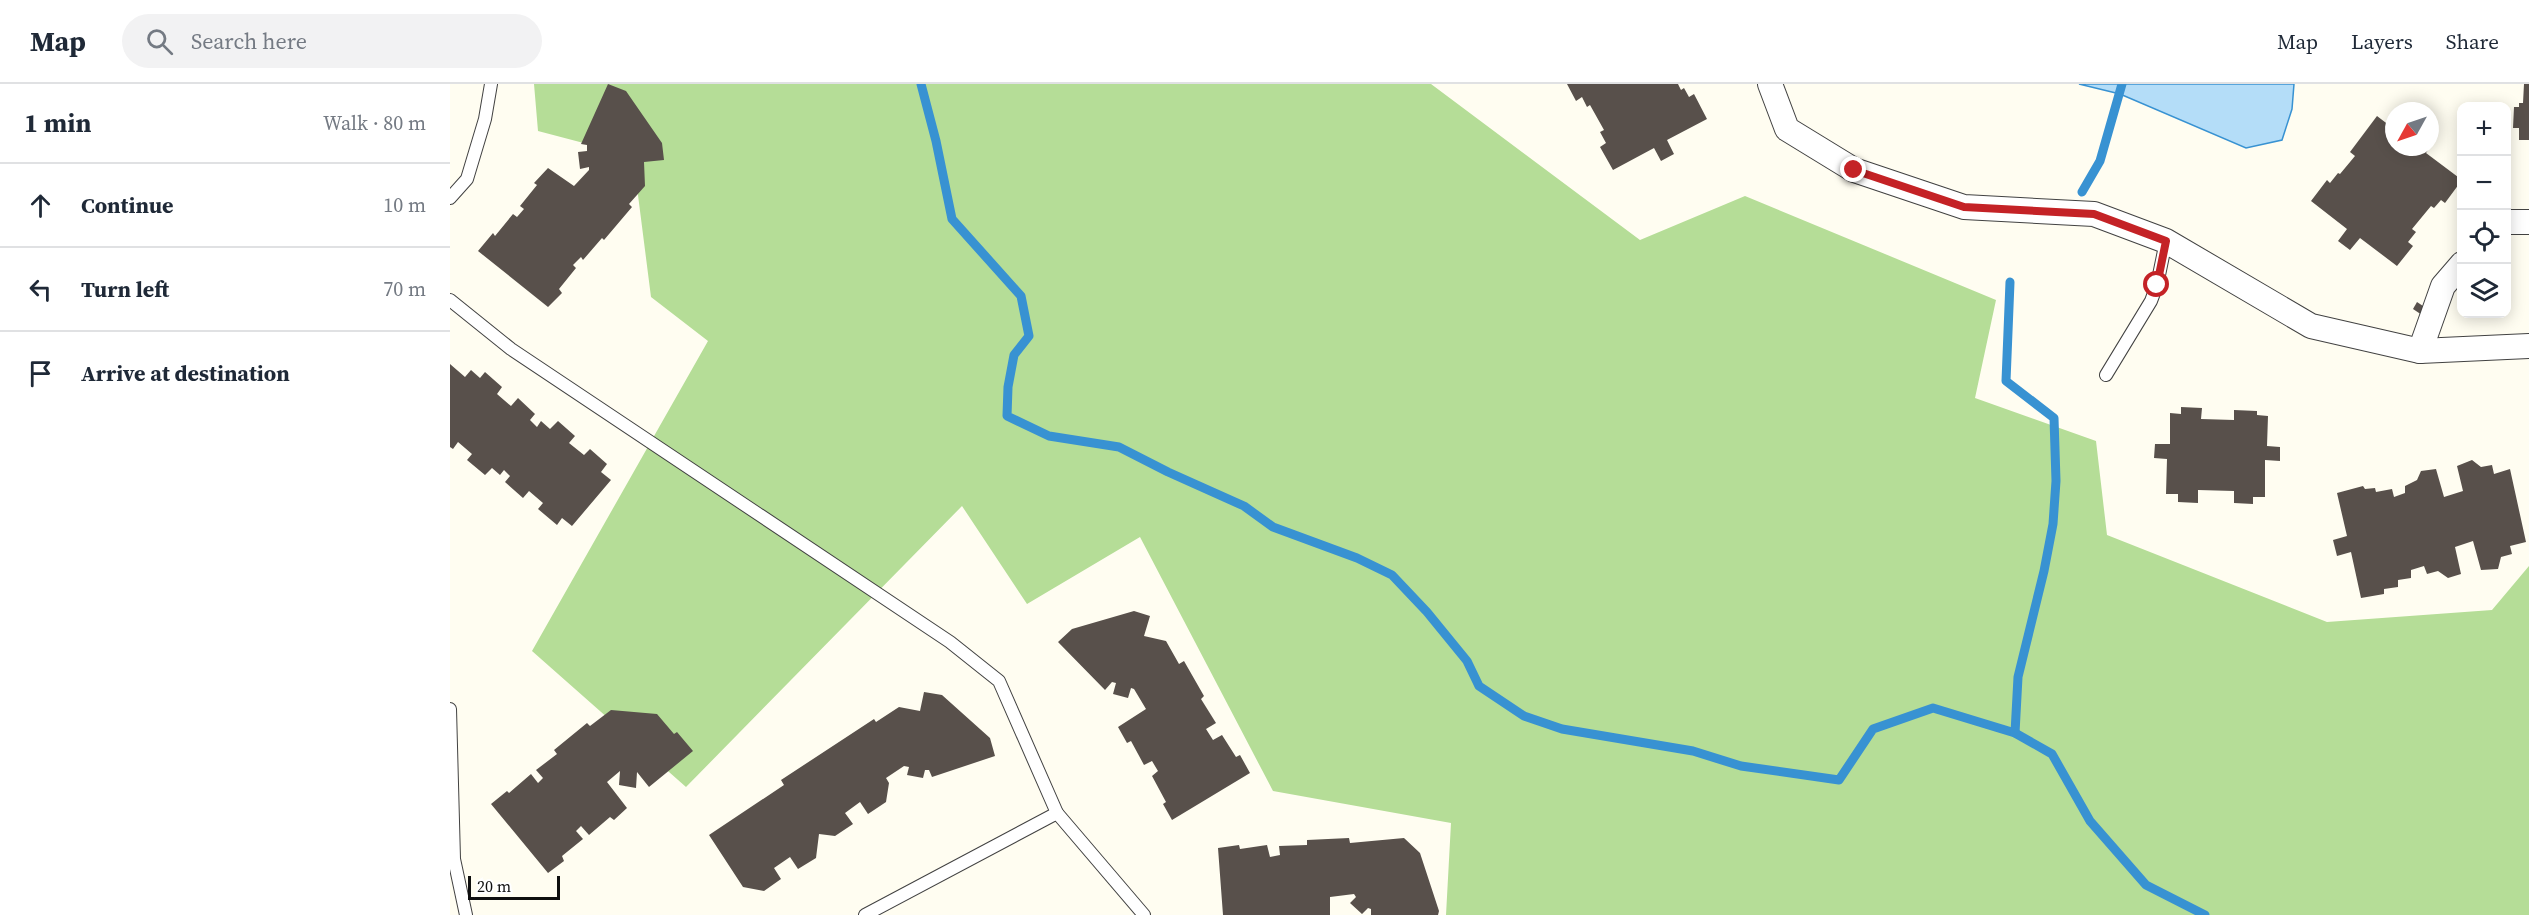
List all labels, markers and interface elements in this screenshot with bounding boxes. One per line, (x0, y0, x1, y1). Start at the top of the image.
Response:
search box (122, 14, 542, 68)
text: Map (30, 22, 86, 60)
icon: search (143, 25, 176, 58)
text: Search here (191, 26, 307, 56)
text: Map (2277, 27, 2318, 56)
text: Layers (2351, 27, 2413, 56)
text: Share (2446, 27, 2499, 56)
north arrow (2385, 102, 2439, 156)
map controls (2457, 102, 2511, 318)
button: + (2457, 102, 2511, 156)
text: 1 min (24, 105, 91, 141)
text: Walk · 80 m (323, 109, 426, 137)
route end (1840, 156, 1866, 182)
button: − (2457, 156, 2511, 210)
icon: ahead (24, 189, 57, 222)
text: Continue (81, 190, 174, 220)
text: 10 m (383, 191, 426, 219)
button: locate (2457, 210, 2511, 264)
button: layers (2457, 264, 2511, 318)
route start (2143, 271, 2169, 297)
icon: left (24, 273, 57, 306)
text: Turn left (81, 274, 169, 304)
text: 70 m (383, 275, 426, 303)
icon: arrive (24, 357, 57, 390)
text: Arrive at destination (81, 358, 290, 388)
scale bar (468, 873, 560, 900)
text: 20 m (477, 875, 511, 897)

